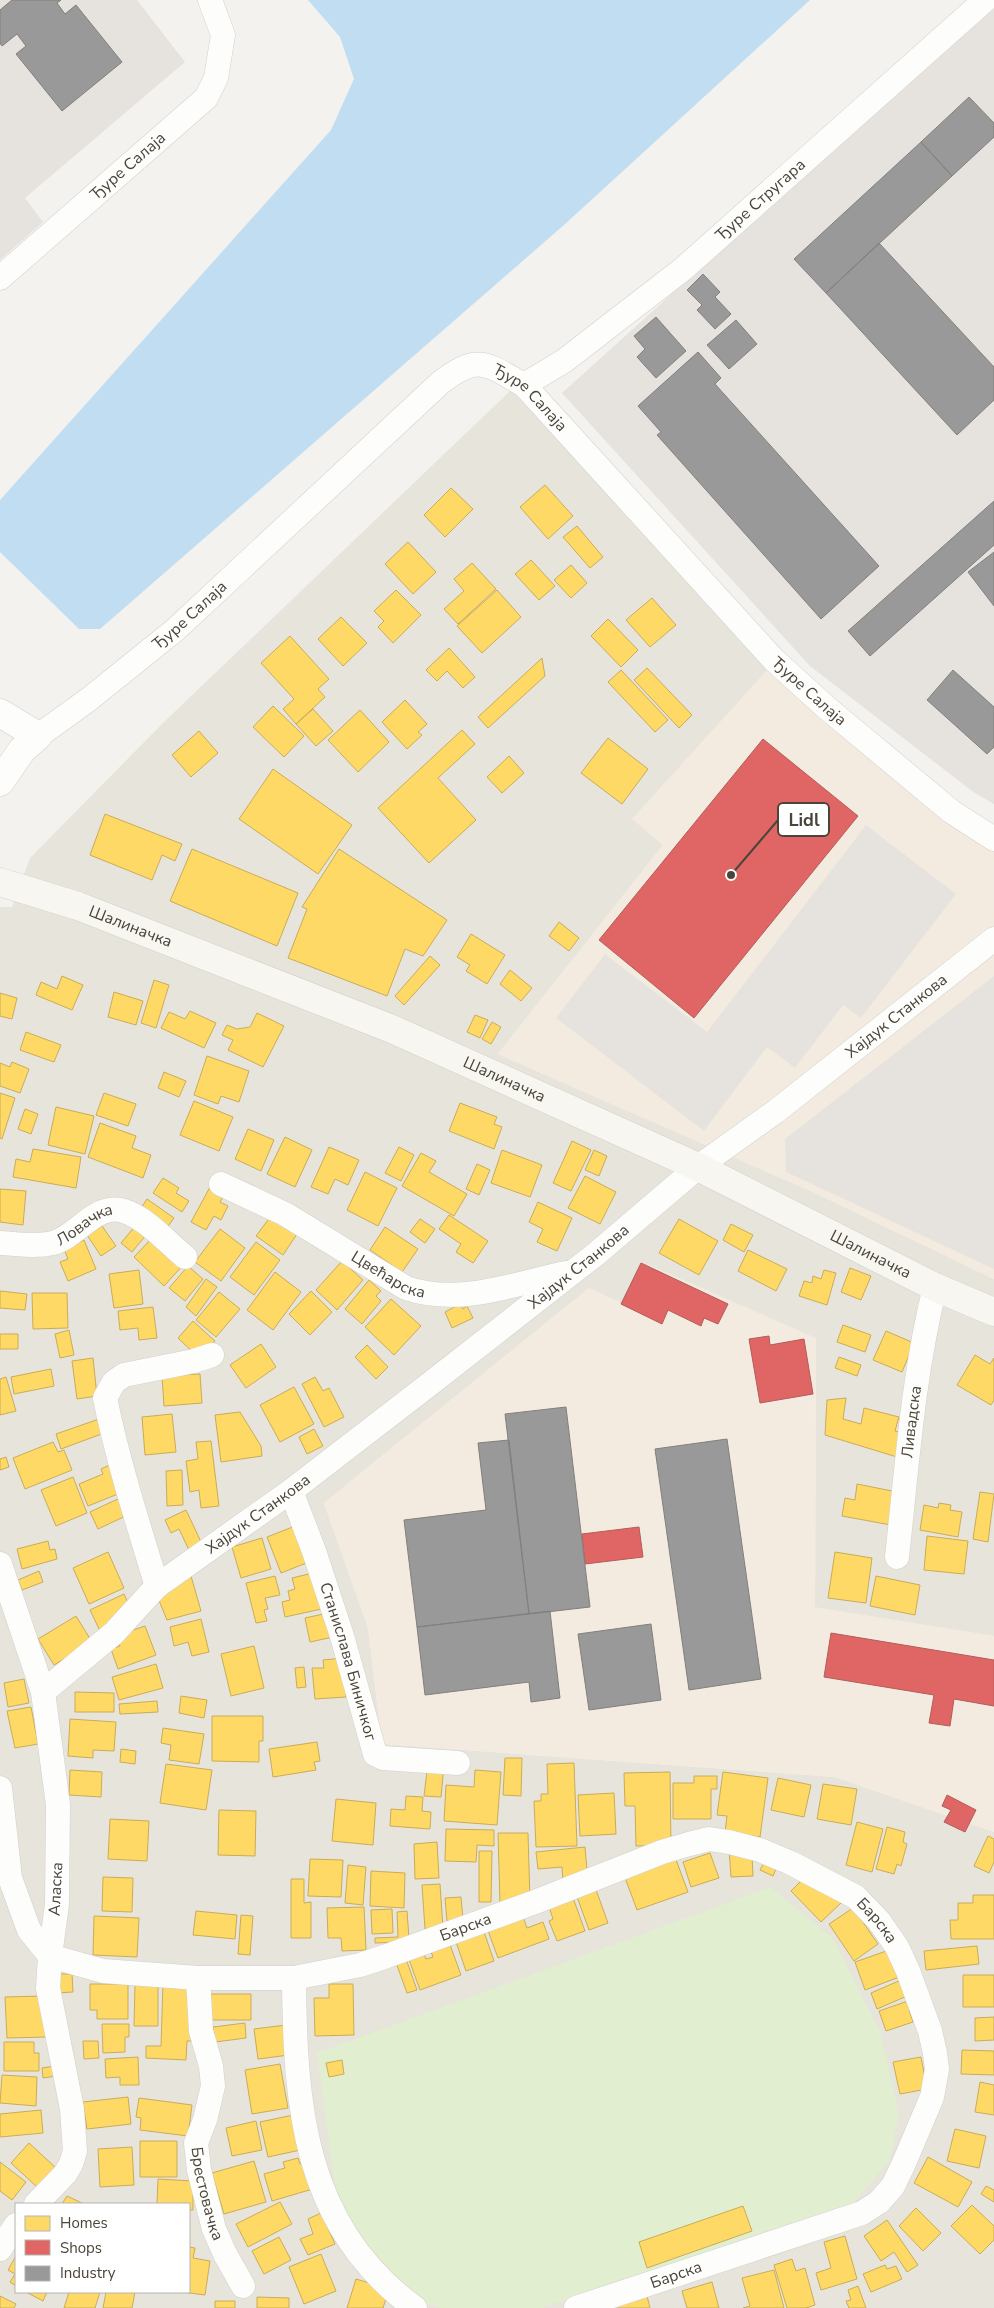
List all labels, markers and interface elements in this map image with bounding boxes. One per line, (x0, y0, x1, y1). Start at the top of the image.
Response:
street label: Ђуре Салаја (85, 127, 171, 205)
street label: Ђуре Стругара (711, 154, 810, 246)
street label: Ђуре Салаја (489, 359, 572, 437)
street label: Ђуре Салаја (148, 576, 232, 655)
street label: Ђуре Салаја (767, 652, 851, 731)
callout: Lidl (778, 803, 829, 836)
text: Lidl (788, 808, 820, 832)
street label: Шалиначка (86, 900, 175, 953)
street label: Хајдук Станкова (841, 969, 952, 1063)
street label: Шалиначка (460, 1052, 549, 1108)
street label: Ловачка (52, 1199, 115, 1251)
street label: Хајдук Станкова (523, 1219, 634, 1314)
street label: Шалиначка (826, 1225, 915, 1284)
street label: Цвећарска (347, 1246, 427, 1304)
street label: Ливадска (896, 1384, 927, 1459)
street label: Хајдук Станкова (201, 1469, 315, 1559)
street label: Станислава Биничког (314, 1580, 382, 1743)
street label: Аласка (44, 1861, 68, 1917)
street label: Барска (851, 1893, 902, 1948)
street label: Барска (437, 1908, 494, 1947)
street label: Брестовачка (185, 2146, 229, 2244)
legend (15, 2203, 190, 2293)
text: Homes (60, 2213, 108, 2233)
text: Shops (60, 2238, 102, 2258)
street label: Барска (647, 2256, 705, 2294)
text: Industry (60, 2263, 116, 2283)

